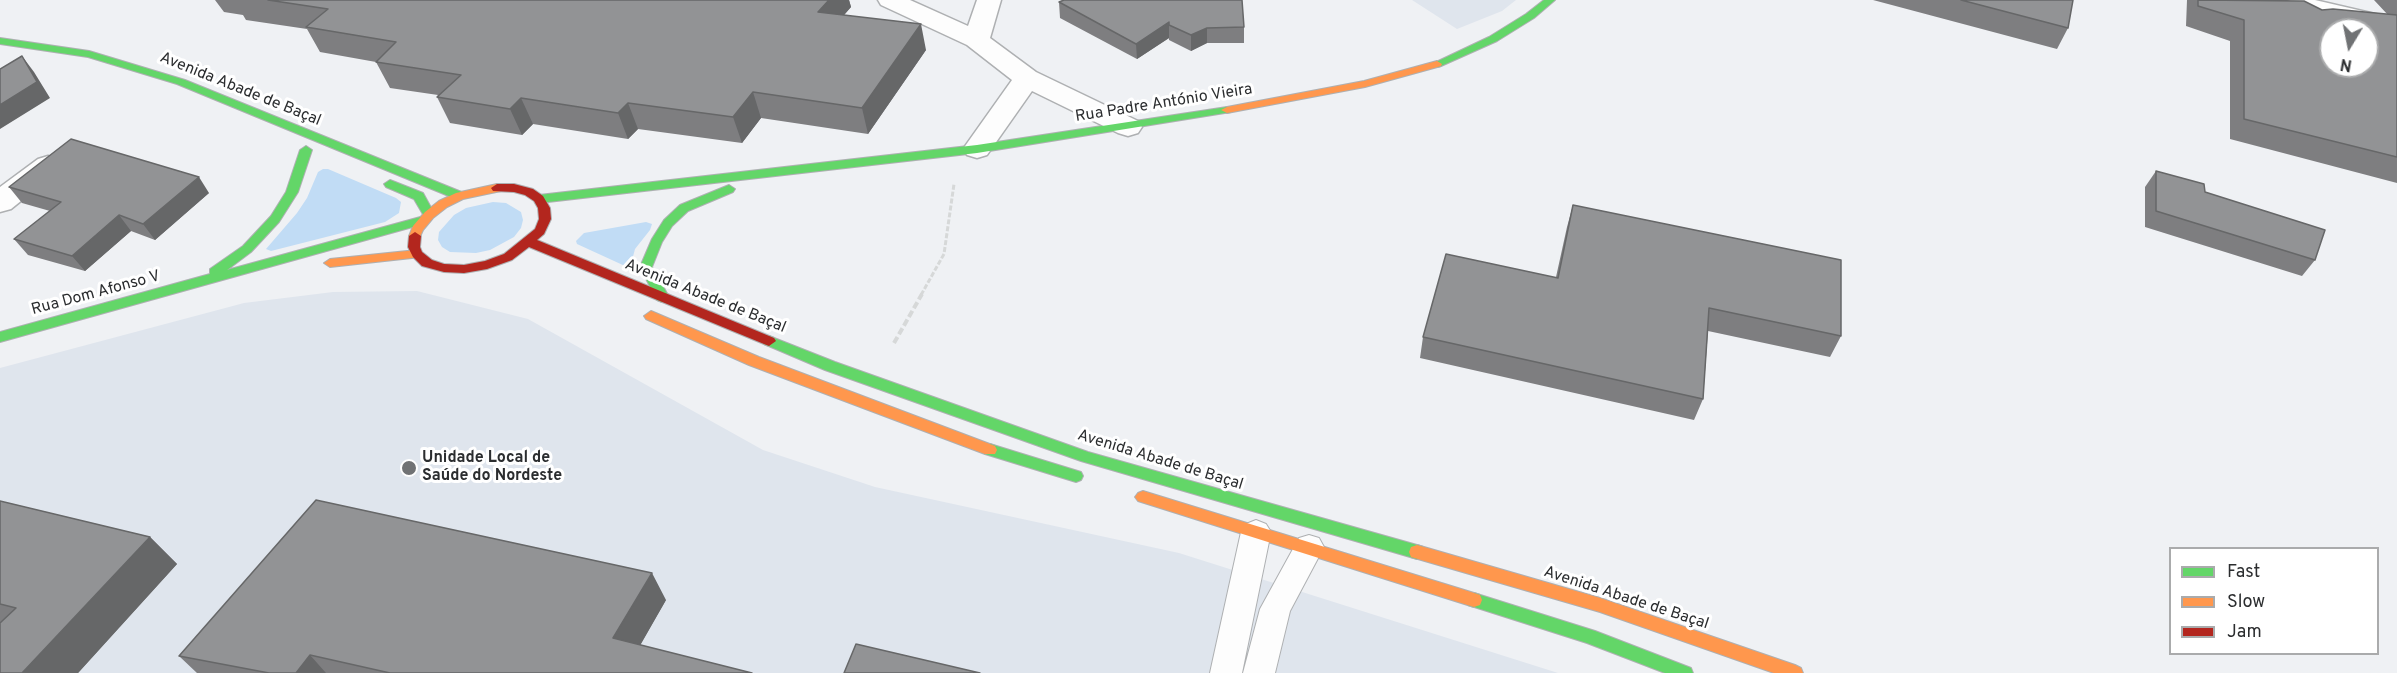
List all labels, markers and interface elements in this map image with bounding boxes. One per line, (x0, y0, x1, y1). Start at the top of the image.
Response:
north arrow (2319, 18, 2379, 78)
street label: Avenida Abade de Baçal (156, 49, 324, 131)
text: N (2339, 53, 2354, 75)
street label: Rua Padre António Vieira (1074, 81, 1254, 127)
street label: Avenida Abade de Baçal (621, 256, 789, 338)
street label: Rua Dom Afonso V (29, 268, 163, 320)
street label: Avenida Abade de Baçal (1075, 427, 1245, 495)
place label: Unidade Local de Saúde do Nordeste (422, 449, 562, 487)
marker: Unidade Local de Saúde do Nordeste (400, 459, 418, 477)
legend (2169, 547, 2379, 655)
text: Fast (2227, 561, 2260, 584)
street label: Avenida Abade de Baçal (1541, 563, 1711, 635)
text: Slow (2227, 591, 2265, 614)
text: Jam (2227, 621, 2262, 644)

